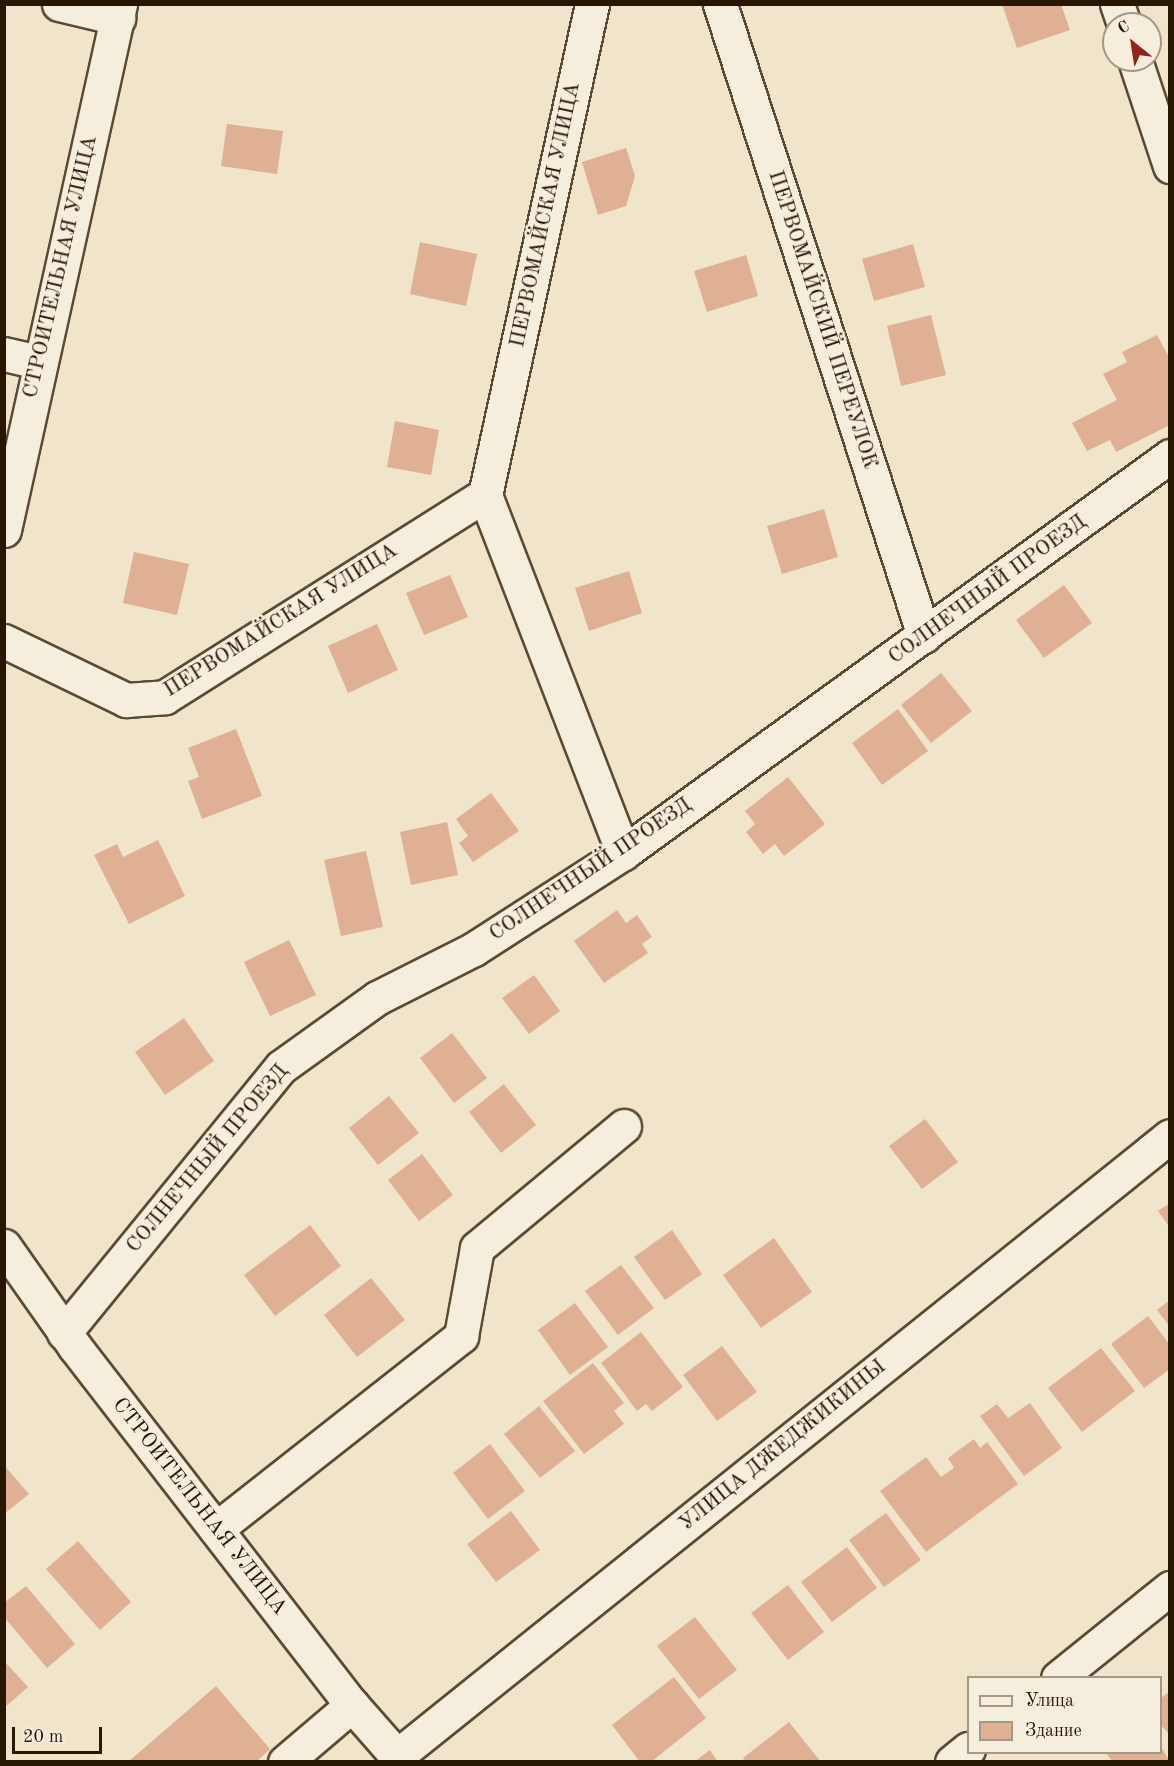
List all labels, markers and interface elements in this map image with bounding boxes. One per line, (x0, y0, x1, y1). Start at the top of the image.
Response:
north arrow (1102, 12, 1162, 72)
text: С (1115, 19, 1133, 38)
street label: ПЕРВОМАЙСКАЯ УЛИЦА (506, 80, 586, 350)
street label: СТРОИТЕЛЬНАЯ УЛИЦА (18, 133, 104, 401)
street label: ПЕРВОМАЙСКИЙ ПЕРЕУЛОК (762, 168, 882, 472)
street label: СОЛНЕЧНЫЙ ПРОЕЗД (884, 510, 1092, 670)
street label: ПЕРВОМАЙСКАЯ УЛИЦА (160, 539, 402, 703)
street label: СОЛНЕЧНЫЙ ПРОЕЗД (485, 793, 697, 947)
street label: СОЛНЕЧНЫЙ ПРОЕЗД (122, 1059, 294, 1259)
street label: УЛИЦА ДЖЕДЖИКИНЫ (675, 1355, 891, 1537)
street label: СТРОИТЕЛЬНАЯ УЛИЦА (106, 1393, 292, 1621)
legend (967, 1676, 1162, 1754)
text: Улица (1025, 1692, 1074, 1710)
scale bar (15, 1715, 105, 1753)
text: Здание (1025, 1722, 1082, 1740)
text: 20 m (23, 1728, 63, 1746)

